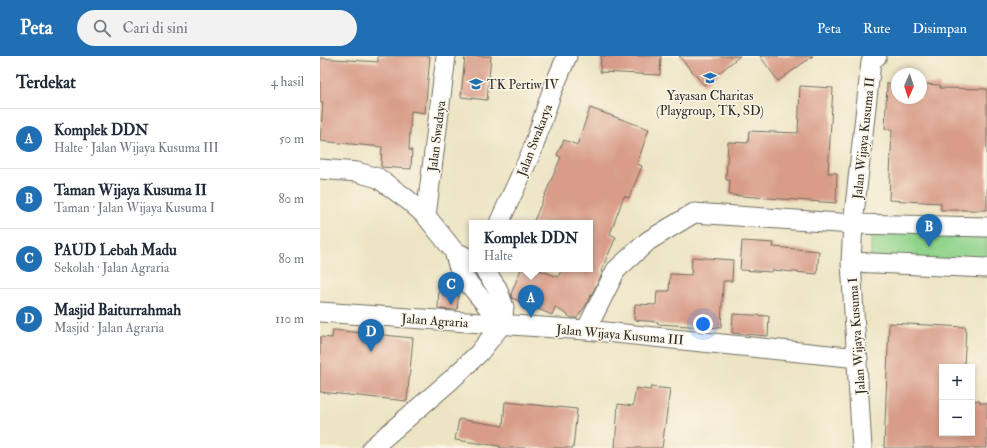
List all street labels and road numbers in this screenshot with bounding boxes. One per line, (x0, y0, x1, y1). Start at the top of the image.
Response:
street label: Jalan Wijaya Kusuma II (850, 76, 879, 201)
street label: Jalan Swadaya (425, 99, 450, 174)
street label: Jalan Swakarya (513, 101, 557, 180)
street label: Jalan Wijaya Kusuma I (845, 277, 870, 396)
street label: Jalan Agraria (400, 311, 470, 331)
street label: Jalan Wijaya Kusuma III (554, 321, 684, 350)

